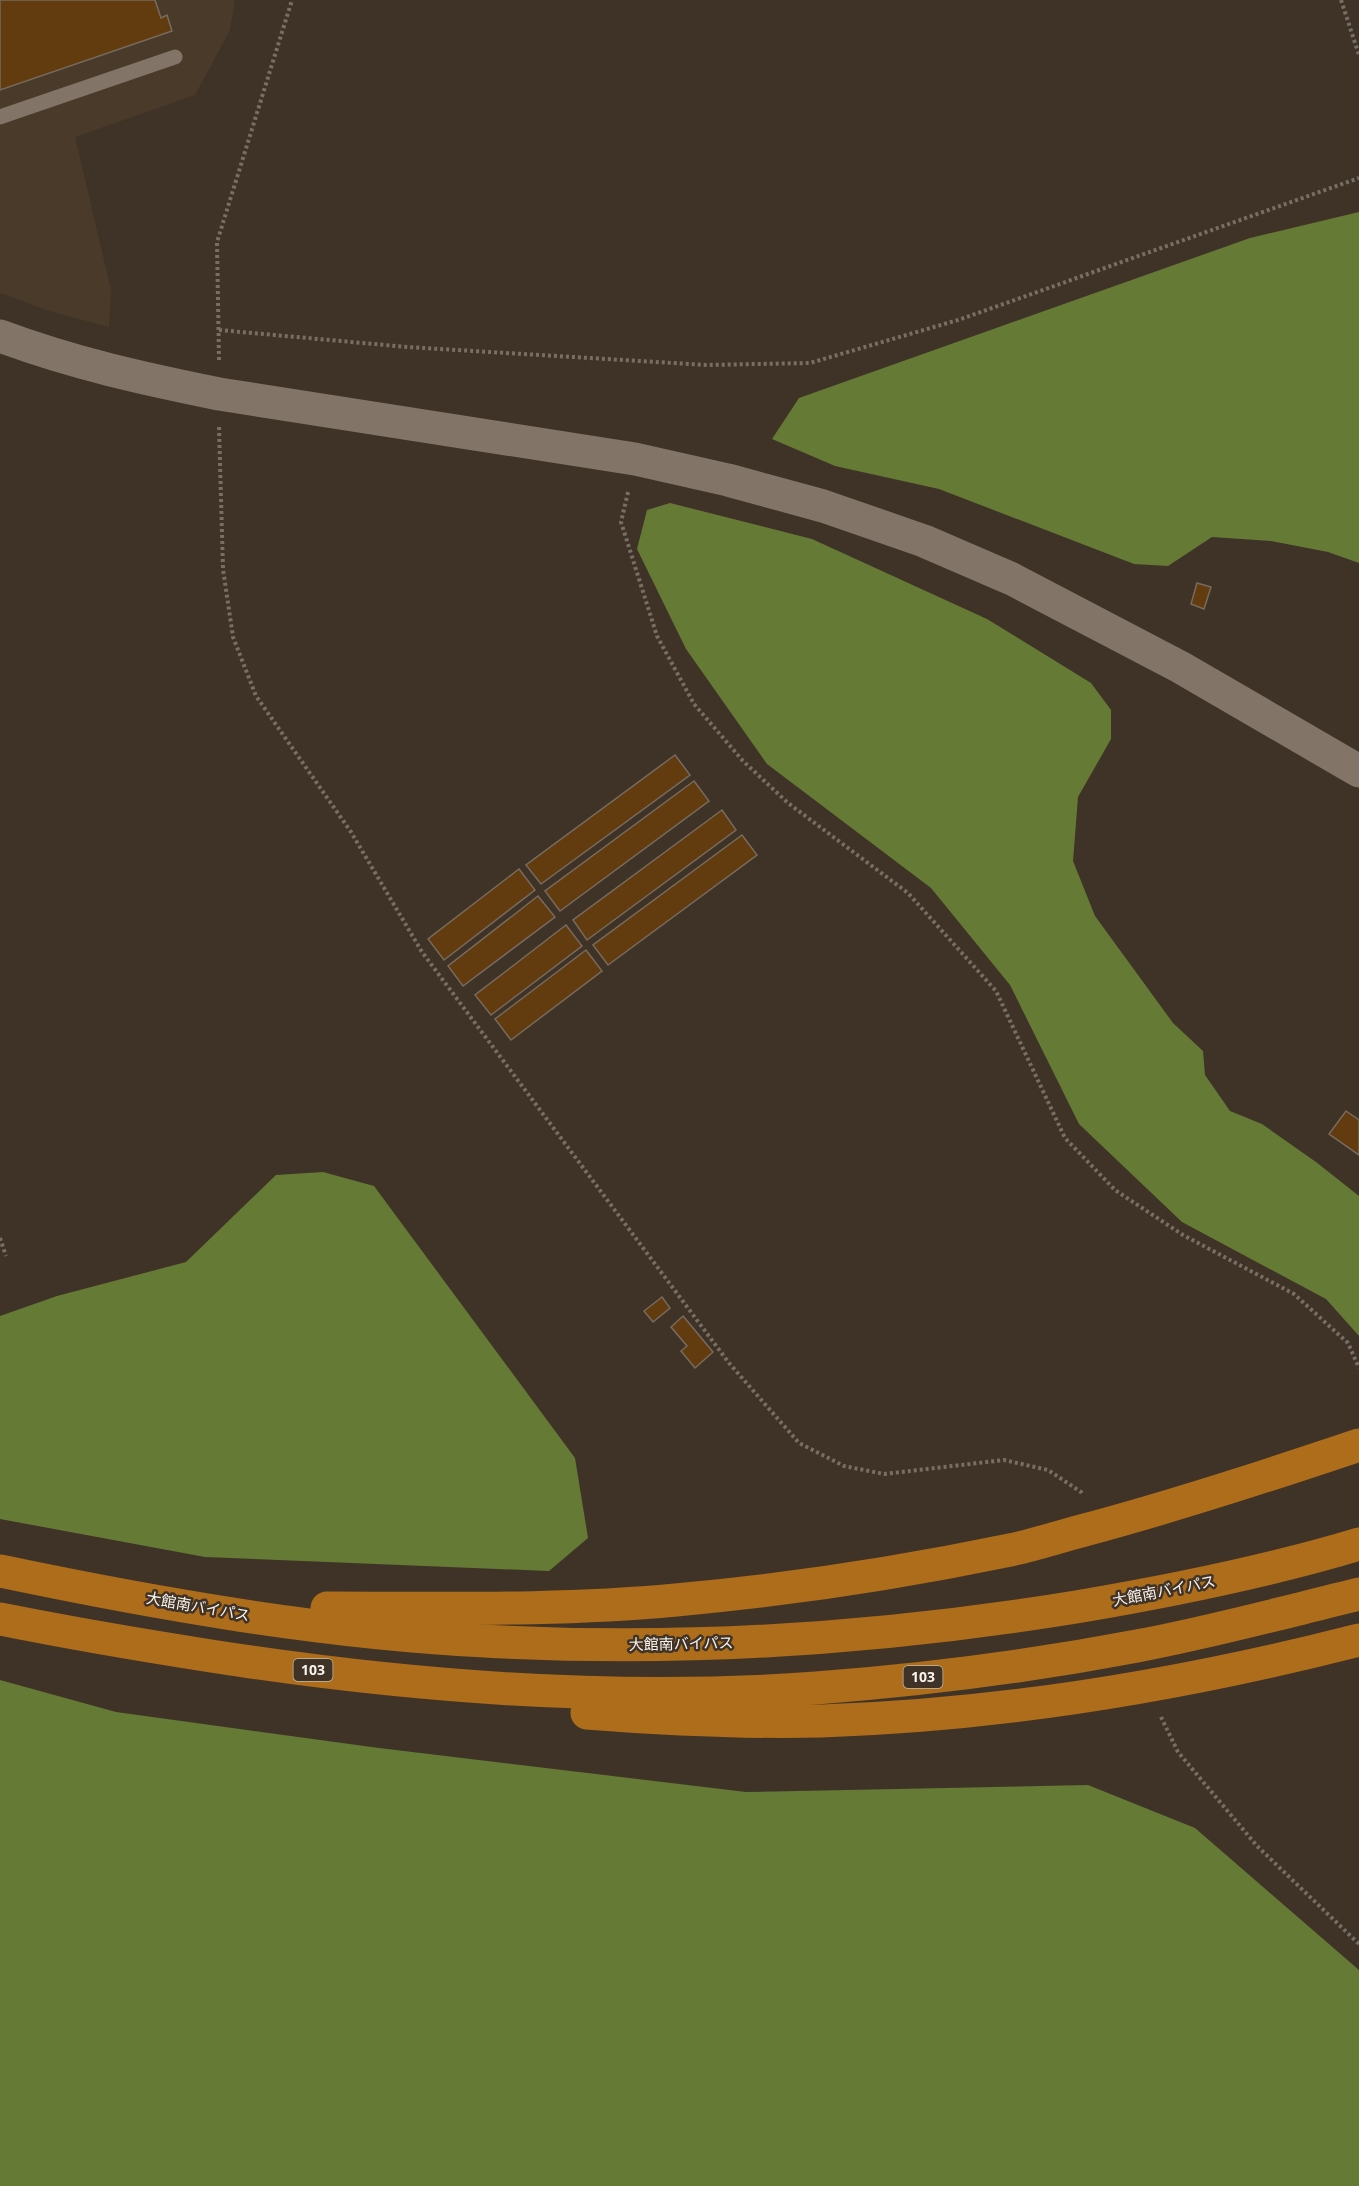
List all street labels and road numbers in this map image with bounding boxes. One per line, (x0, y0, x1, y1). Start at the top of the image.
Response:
street label: 大館南バイパス (1111, 1570, 1217, 1610)
street label: 大館南バイパス (145, 1587, 251, 1625)
street label: 大館南バイパス (628, 1632, 734, 1654)
road number: 103 (294, 1659, 332, 1681)
road number: 103 (904, 1666, 942, 1688)

